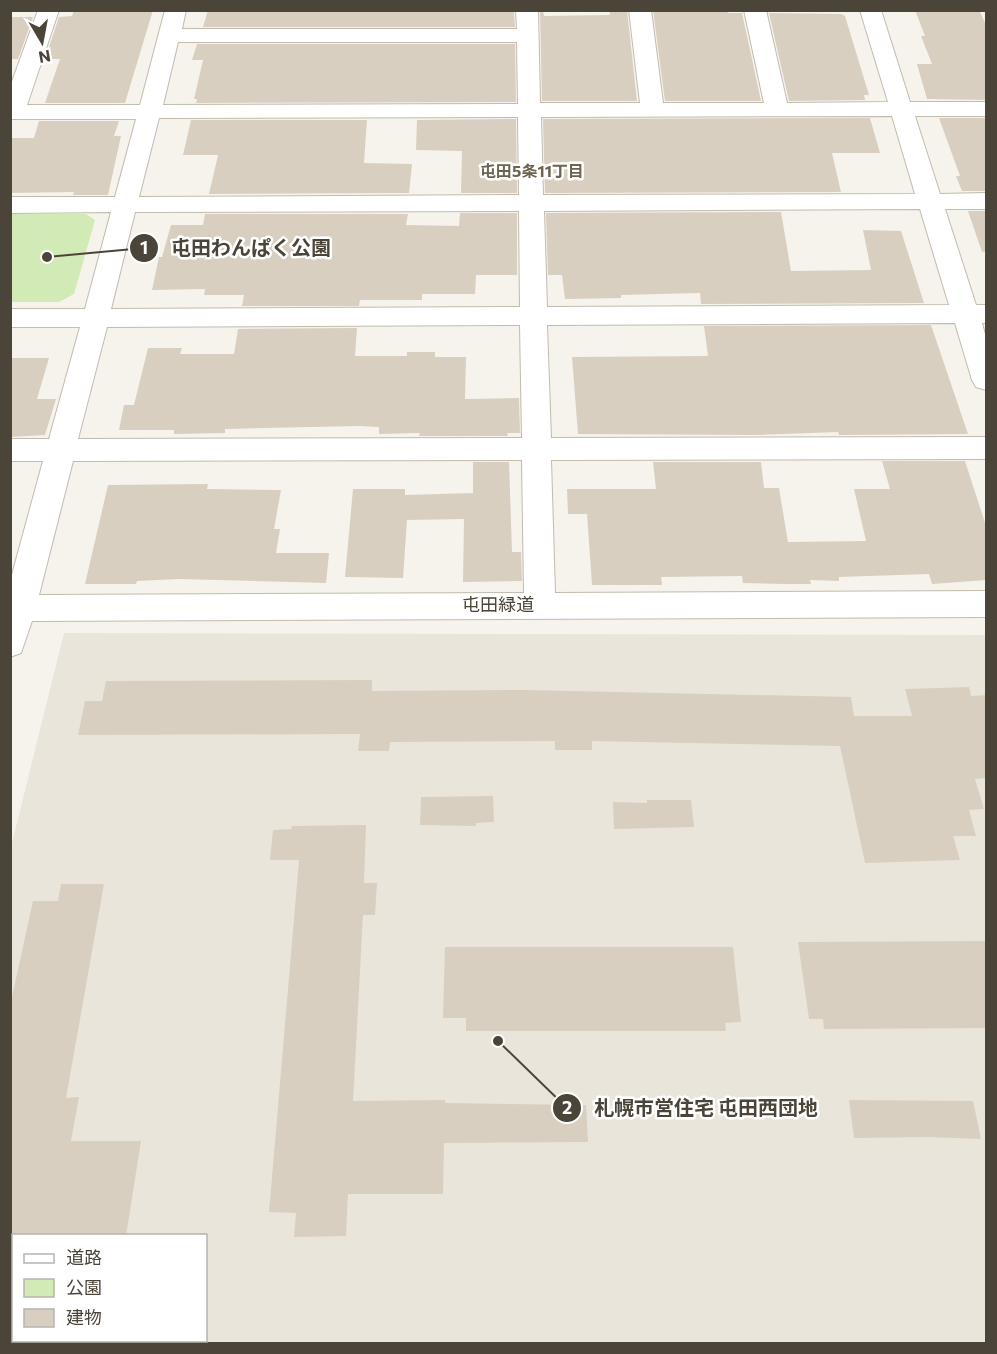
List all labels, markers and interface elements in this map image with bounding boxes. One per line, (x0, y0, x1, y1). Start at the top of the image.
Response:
north arrow (12, 12, 72, 72)
text: N (37, 47, 52, 68)
district label: 屯田5条11丁目 (480, 161, 584, 180)
callout: 屯田わんぱく公園 (129, 229, 343, 267)
text: 屯田わんぱく公園 (171, 235, 331, 259)
text: 1 (140, 236, 148, 258)
street label: 屯田緑道 (462, 593, 534, 615)
callout: 札幌市営住宅 屯田西団地 (552, 1089, 830, 1127)
text: 札幌市営住宅 屯田西団地 (594, 1095, 818, 1119)
text: 2 (562, 1096, 572, 1118)
legend (12, 1234, 207, 1342)
text: 道路 (66, 1246, 102, 1268)
text: 公園 (66, 1276, 102, 1298)
text: 建物 (66, 1306, 102, 1328)

